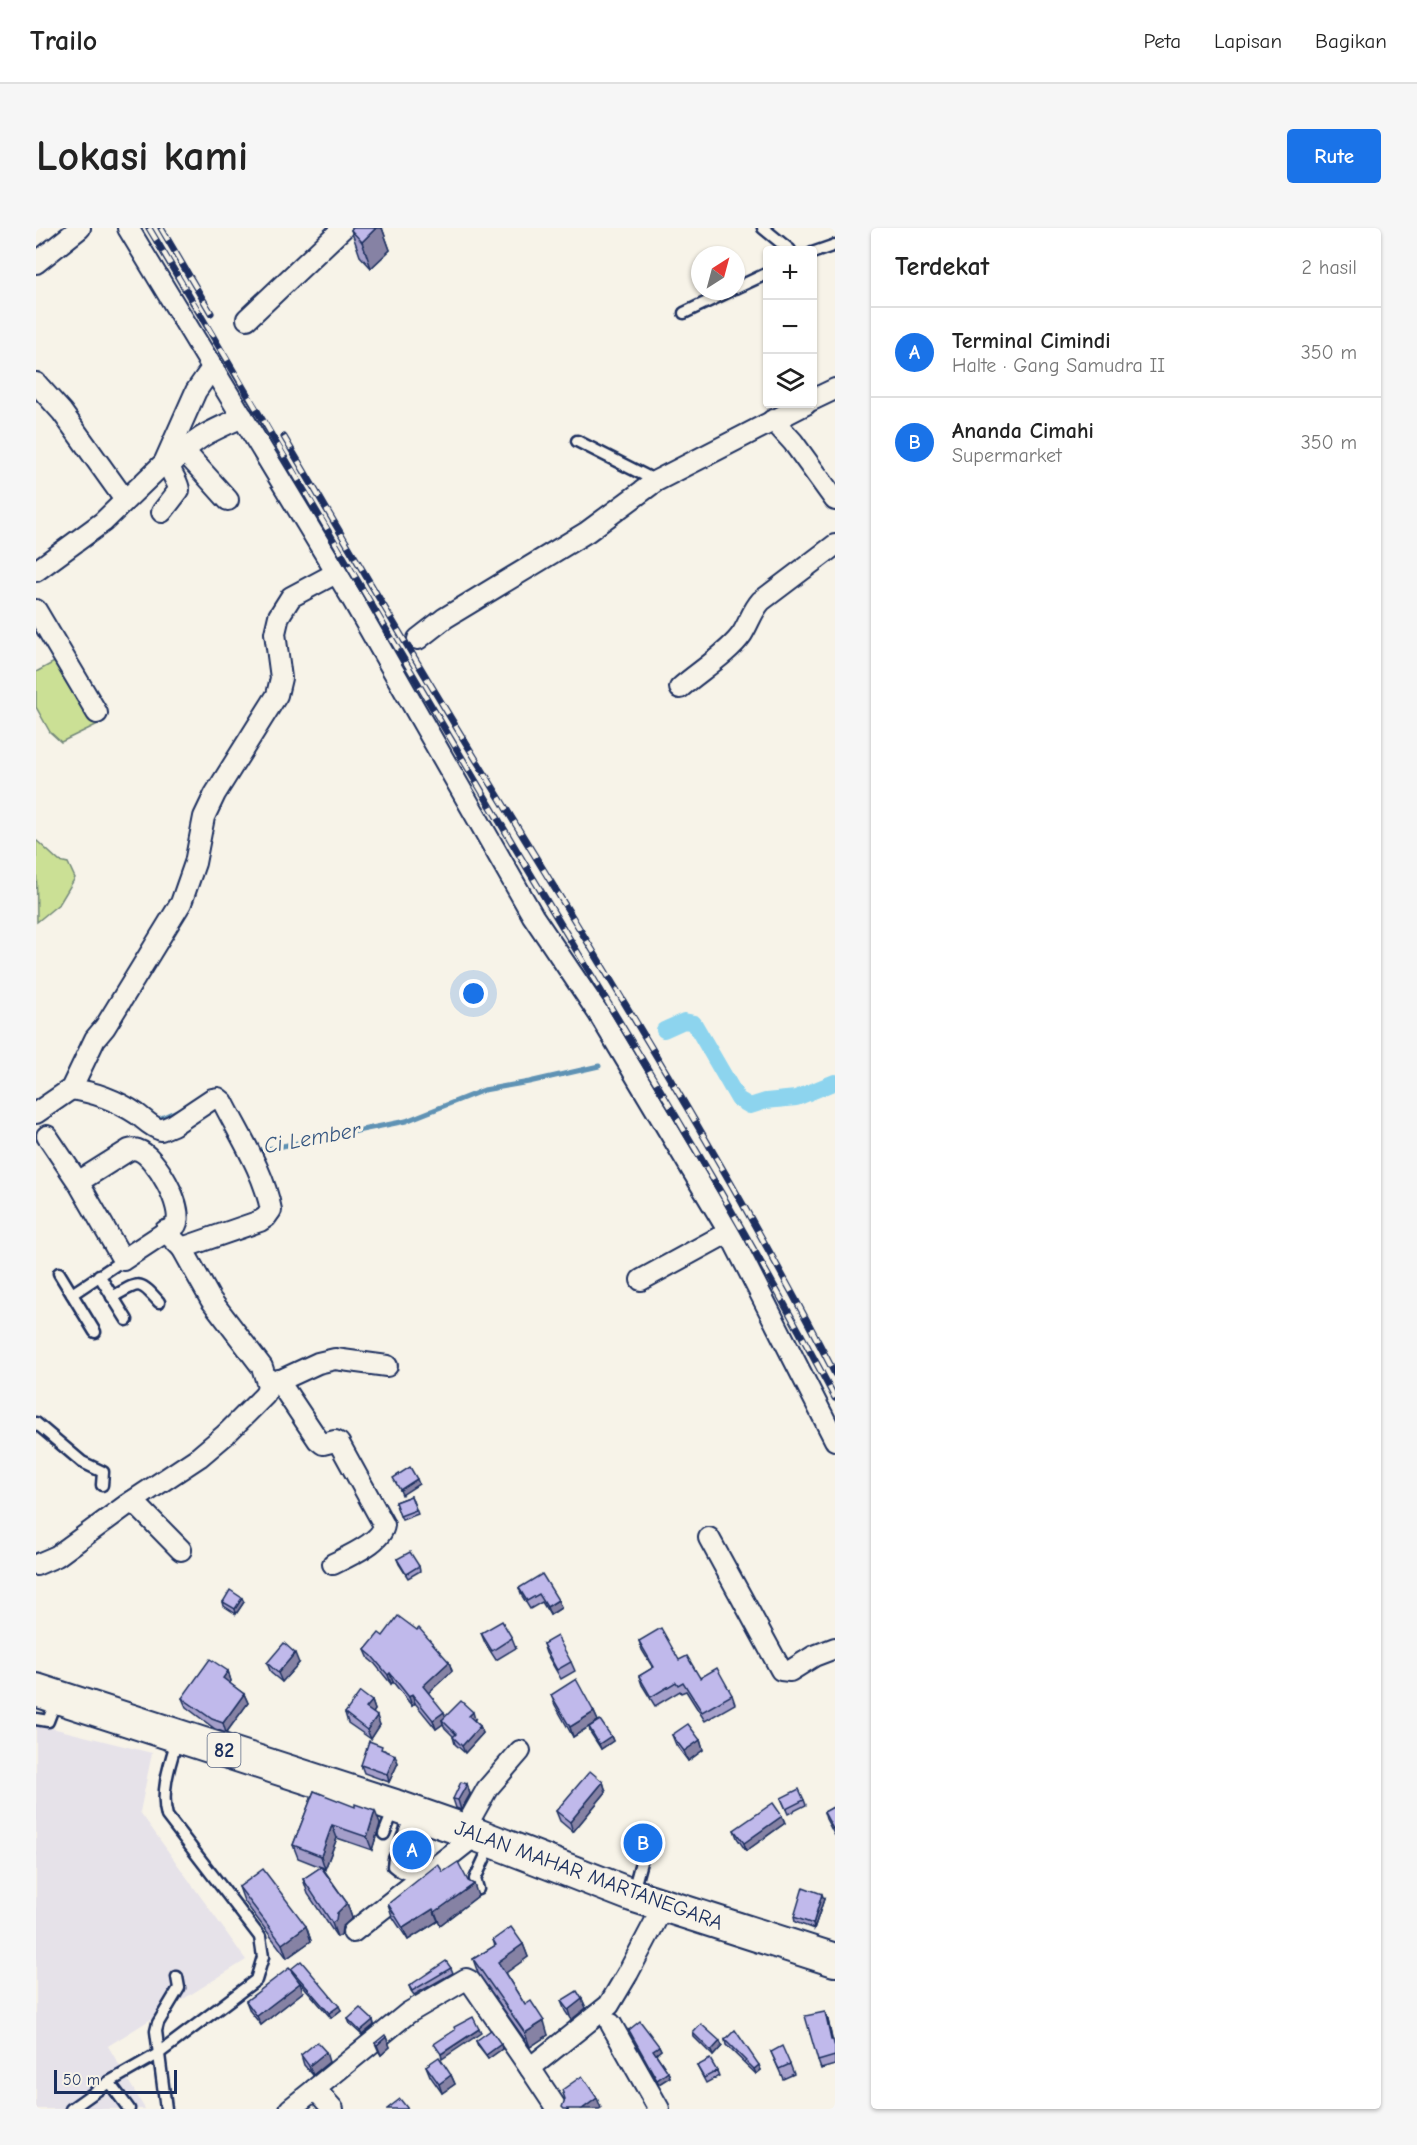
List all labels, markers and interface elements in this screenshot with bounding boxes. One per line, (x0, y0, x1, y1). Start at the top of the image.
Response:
text: Trailo (30, 25, 97, 57)
text: Peta (1143, 29, 1181, 53)
text: Lapisan (1214, 29, 1282, 53)
text: Bagikan (1315, 29, 1387, 53)
button: Rute (1287, 129, 1381, 183)
text: Lokasi kami (36, 132, 248, 181)
north arrow (691, 246, 745, 300)
map controls (763, 246, 817, 408)
button: + (763, 246, 817, 300)
text: Terdekat (895, 252, 989, 282)
text: 2 hasil (1302, 256, 1357, 279)
button: − (763, 300, 817, 354)
text: Terminal Cimindi (952, 328, 1111, 354)
text: A (909, 341, 920, 364)
text: 350 m (1301, 341, 1357, 364)
button: layers (763, 354, 817, 408)
text: Halte · Gang Samudra II (952, 354, 1165, 377)
text: Ananda Cimahi (952, 418, 1094, 444)
text: B (908, 431, 921, 454)
text: 350 m (1301, 431, 1357, 454)
text: Supermarket (952, 444, 1062, 467)
your location (459, 979, 488, 1008)
water label: Ci Lember (262, 1117, 364, 1159)
road number: 82 (208, 1733, 240, 1767)
street label: JALAN MAHAR MARTANEGARA (451, 1815, 727, 1935)
pin: B (624, 1820, 662, 1866)
pin: A (392, 1828, 431, 1872)
scale bar (54, 2067, 177, 2094)
text: 50 m (63, 2071, 100, 2089)

